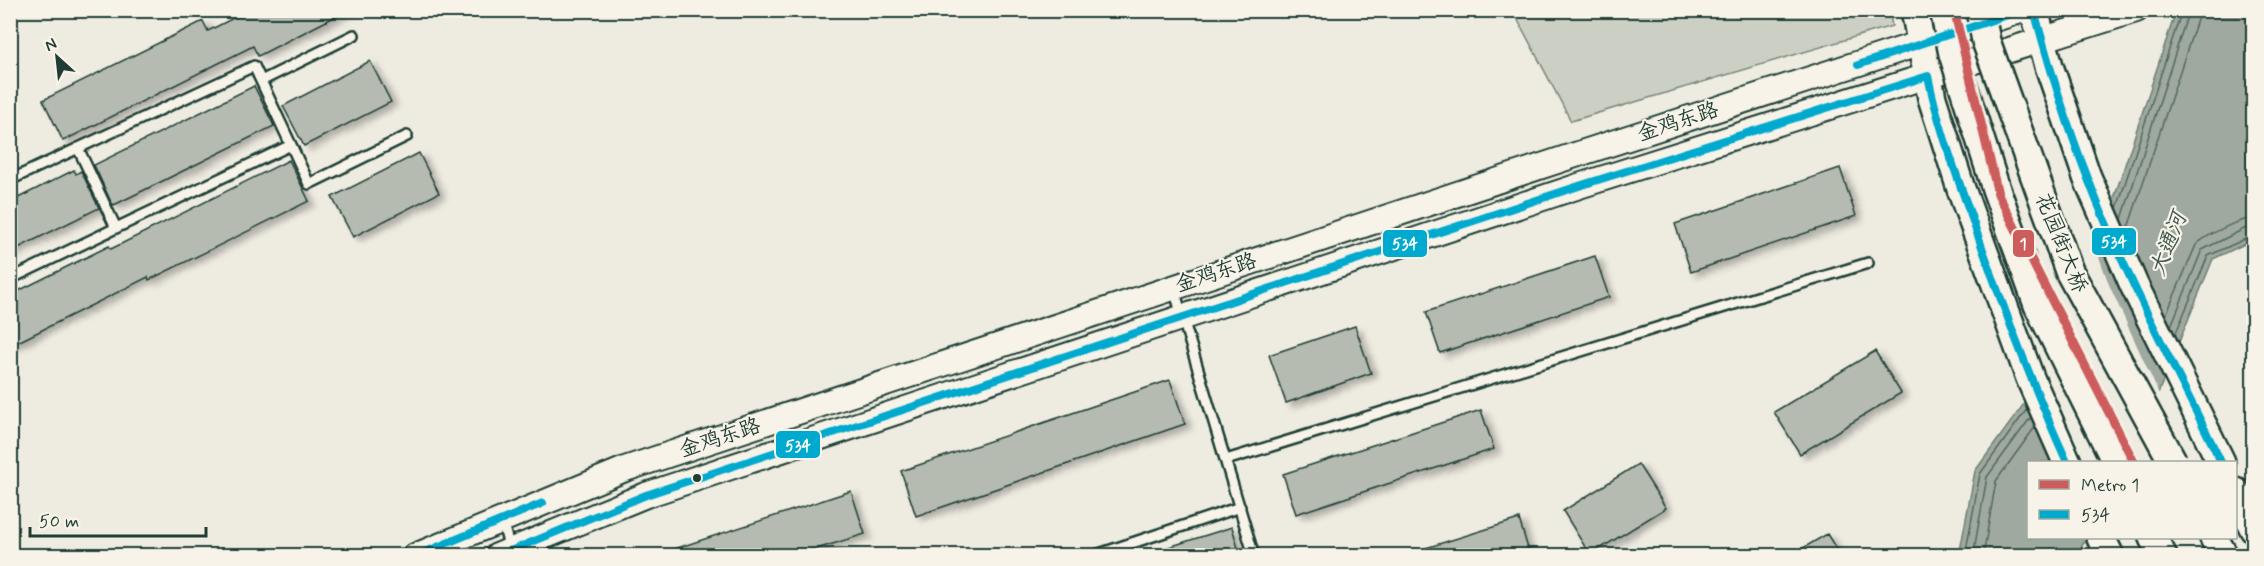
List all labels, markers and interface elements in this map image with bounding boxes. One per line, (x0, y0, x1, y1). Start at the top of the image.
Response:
north arrow (27, 27, 87, 87)
text: N (41, 33, 60, 57)
street label: 金鸡东路 (1634, 96, 1722, 148)
street label: 花园街大桥 (2028, 189, 2094, 297)
water label: 大通河 (2144, 205, 2195, 280)
line badge: 534 (2091, 227, 2137, 256)
line badge: 534 (1382, 229, 1428, 258)
line badge: 1 (2012, 229, 2035, 258)
text: 534 (2101, 232, 2127, 253)
text: 534 (1392, 234, 1418, 255)
text: 1 (2019, 234, 2027, 255)
street label: 金鸡东路 (1172, 247, 1260, 299)
street label: 金鸡东路 (676, 412, 764, 464)
line badge: 534 (775, 430, 821, 459)
text: 534 (785, 436, 811, 457)
legend (2027, 461, 2237, 539)
unlabelled marker (691, 472, 703, 484)
text: Metro 1 (2081, 474, 2139, 498)
scale bar (30, 500, 206, 538)
text: 534 (2081, 504, 2110, 528)
text: 50 m (39, 510, 79, 534)

